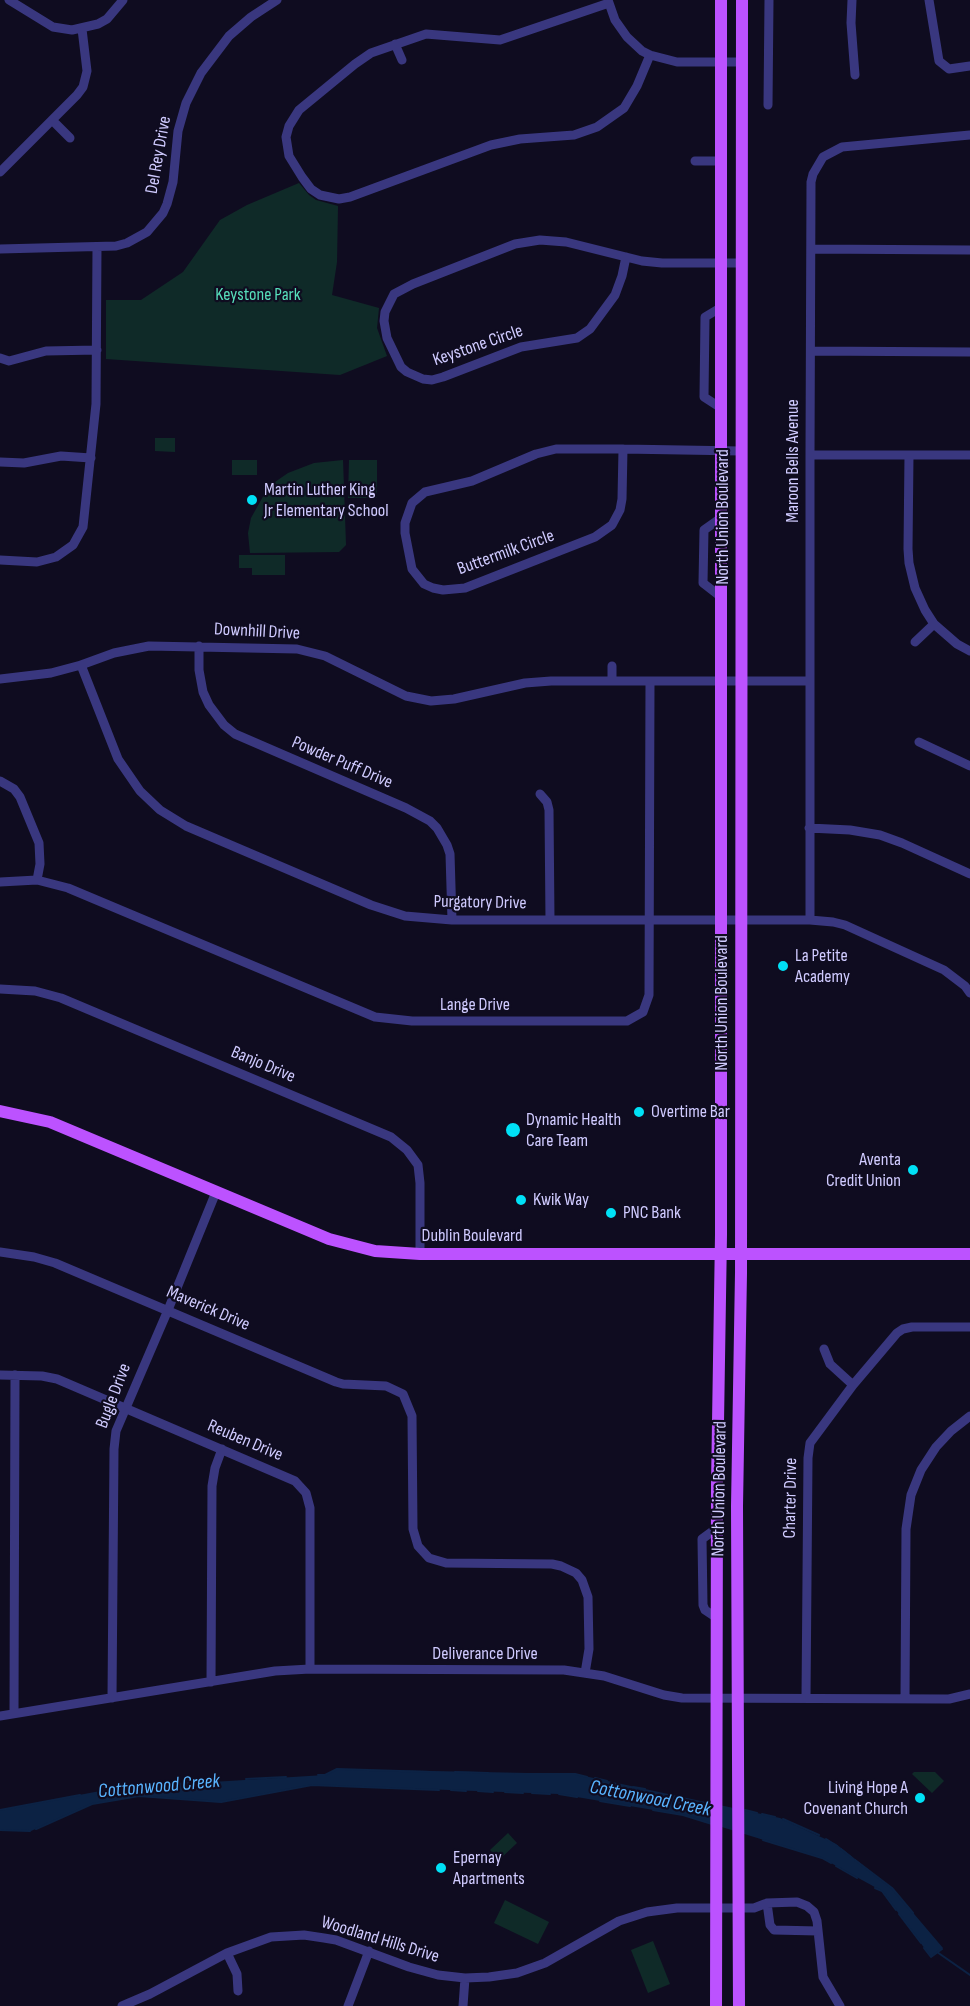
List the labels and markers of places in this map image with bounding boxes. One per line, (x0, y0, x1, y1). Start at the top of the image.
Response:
place label: Martin Luther King Jr Elementary School (264, 479, 389, 522)
marker: Martin Luther King Jr Elementary School (245, 493, 259, 507)
place label: La Petite Academy (795, 945, 850, 988)
marker: La Petite Academy (776, 959, 790, 973)
place label: Overtime Bar (651, 1101, 730, 1123)
marker: Overtime Bar (632, 1105, 646, 1119)
place label: Dynamic Health Care Team (526, 1109, 621, 1152)
marker: Dynamic Health Care Team (504, 1121, 522, 1139)
place label: Aventa Credit Union (826, 1149, 901, 1192)
marker: Aventa Credit Union (906, 1163, 920, 1177)
place label: Kwik Way (533, 1189, 589, 1211)
marker: Kwik Way (514, 1193, 528, 1207)
place label: PNC Bank (623, 1202, 681, 1224)
marker: PNC Bank (604, 1206, 618, 1220)
place label: Living Hope A Covenant Church (803, 1777, 908, 1820)
marker: Living Hope A Covenant Church (913, 1791, 927, 1805)
place label: Epernay Apartments (453, 1847, 525, 1890)
marker: Epernay Apartments (434, 1861, 448, 1875)

